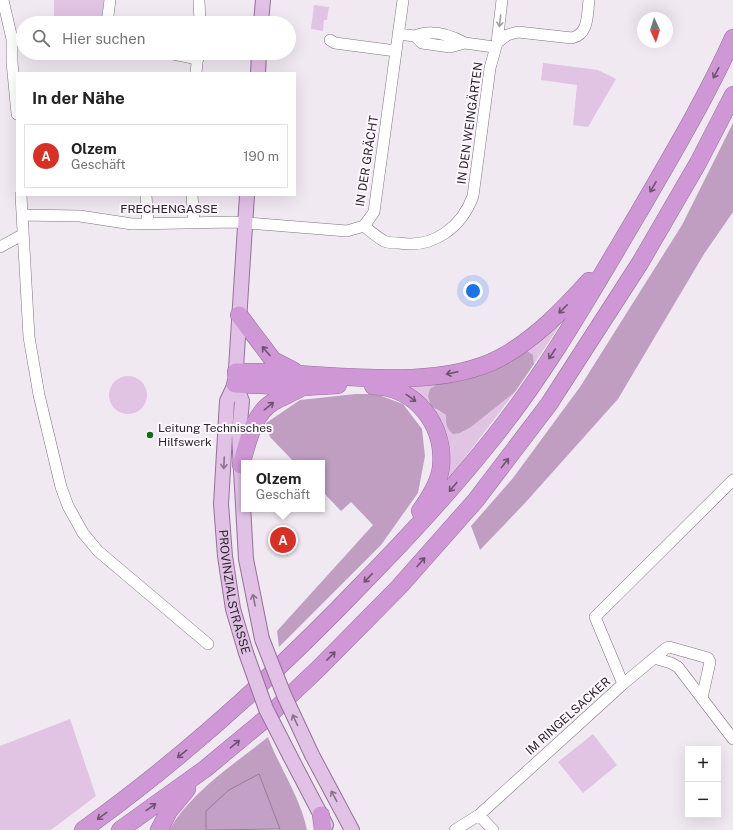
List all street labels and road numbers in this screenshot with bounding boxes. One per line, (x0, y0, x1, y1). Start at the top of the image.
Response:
street label: IN DEN WEINGÄRTEN (454, 61, 486, 185)
street label: IN DER GRÄCHT (353, 115, 381, 207)
street label: FRECHENGASSE (120, 202, 218, 216)
street label: PROVINZIALSTRASSE (216, 529, 253, 656)
street label: IM RINGELSACKER (523, 674, 613, 758)

